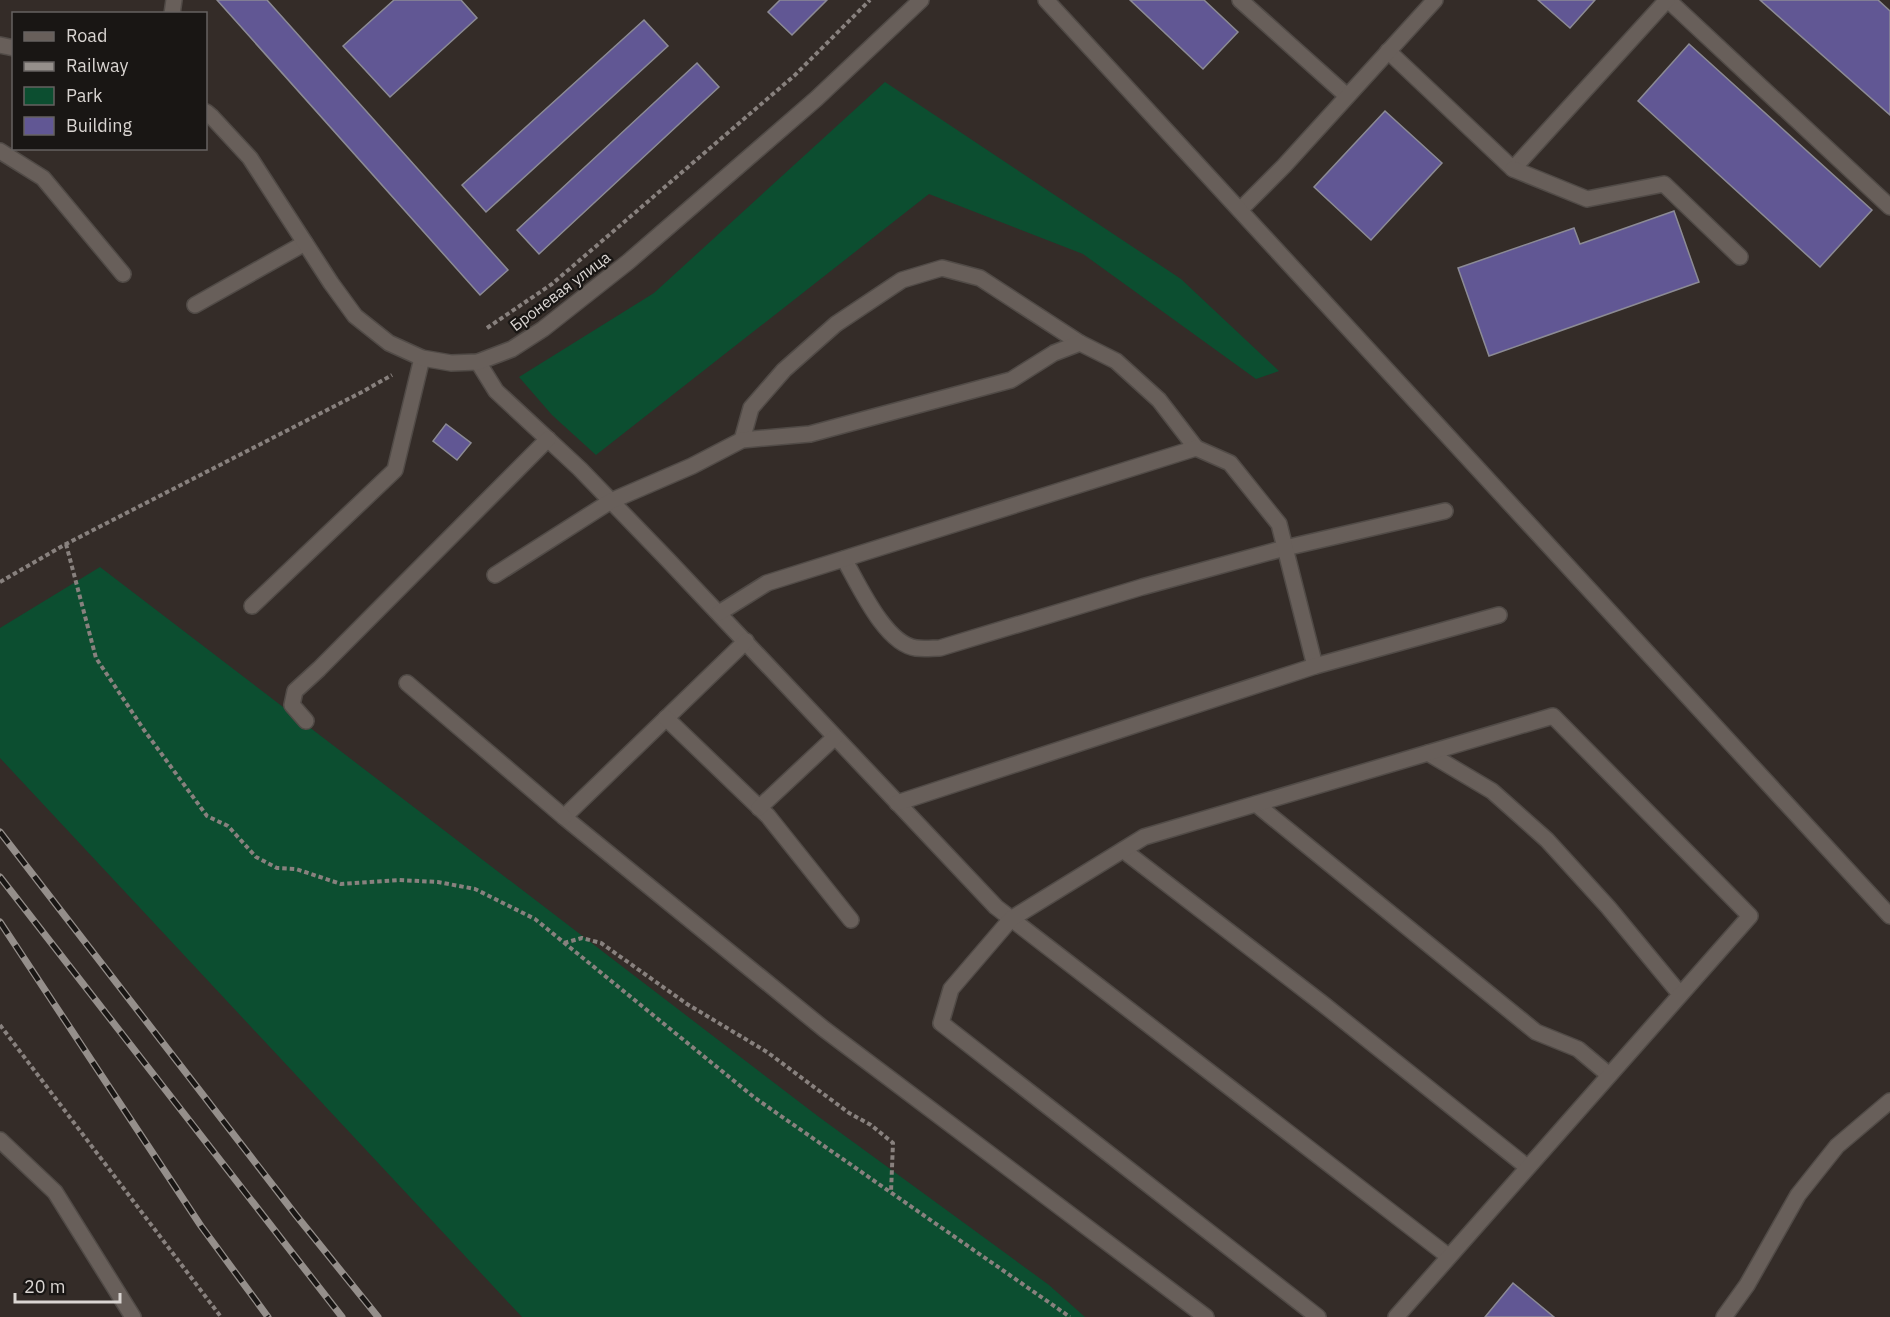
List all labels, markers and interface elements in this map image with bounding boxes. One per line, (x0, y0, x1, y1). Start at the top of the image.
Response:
legend (12, 12, 207, 150)
text: Road (66, 24, 107, 47)
text: Railway (66, 54, 128, 77)
text: Park (66, 84, 103, 107)
text: Building (66, 114, 133, 137)
street label: Броневая улица (506, 246, 615, 335)
scale bar (15, 1266, 120, 1304)
text: 20 m (24, 1275, 66, 1298)

